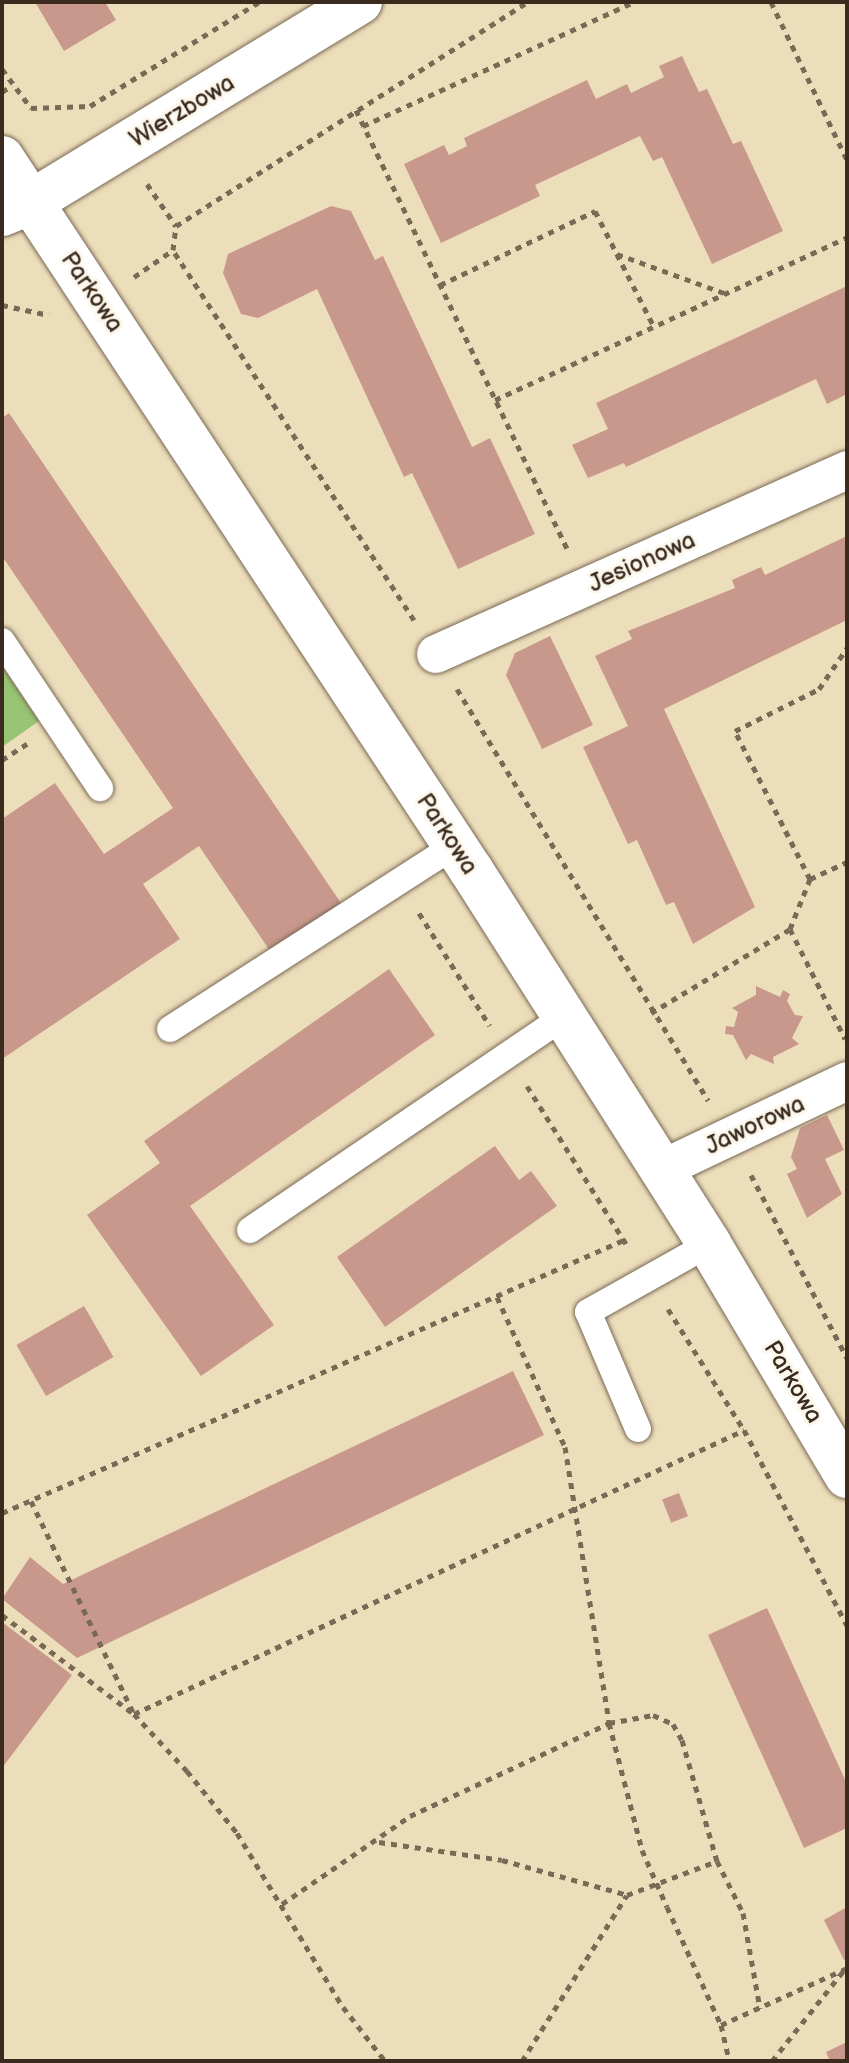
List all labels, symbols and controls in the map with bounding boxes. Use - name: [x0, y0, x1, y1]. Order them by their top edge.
- street label: Wierzbowa: [124, 68, 240, 154]
- street label: Parkowa: [55, 246, 129, 338]
- street label: Jesionowa: [584, 526, 700, 598]
- street label: Parkowa: [410, 788, 484, 880]
- street label: Jaworowa: [701, 1089, 809, 1161]
- street label: Parkowa: [757, 1336, 829, 1428]

